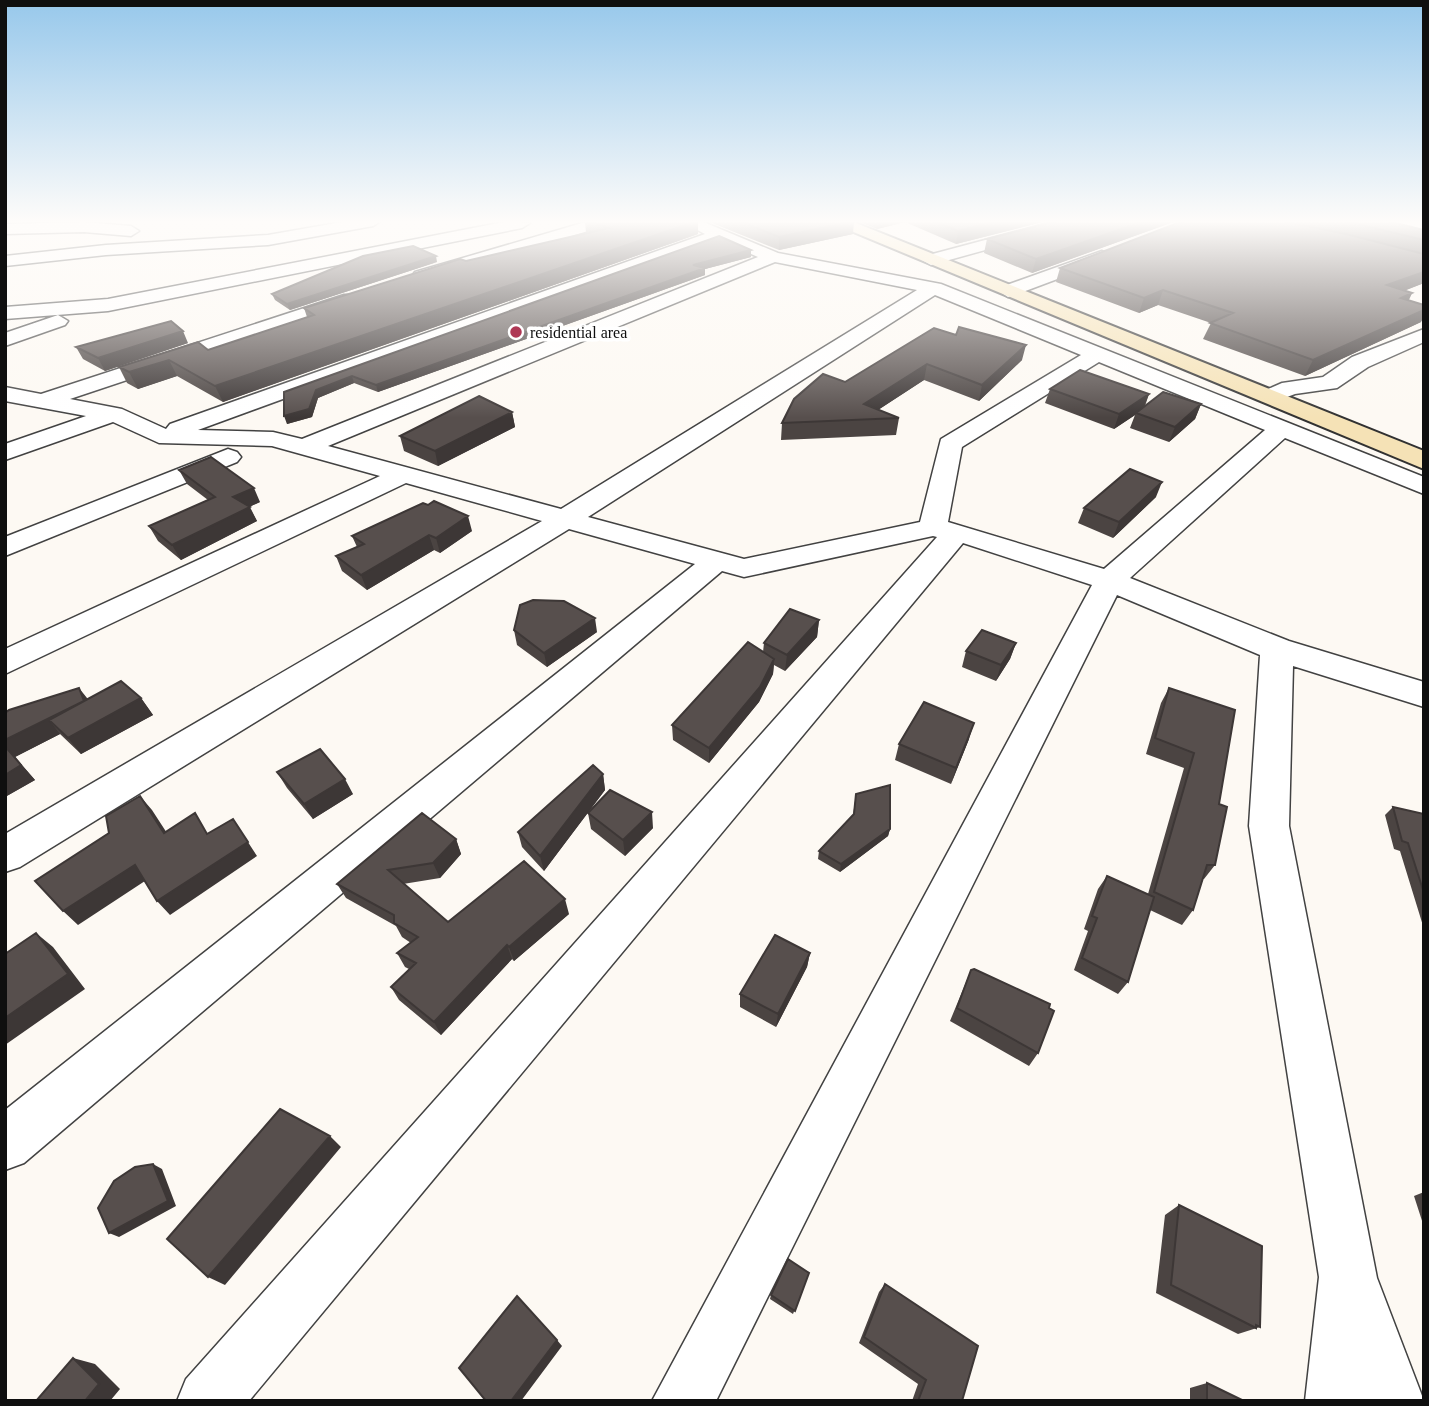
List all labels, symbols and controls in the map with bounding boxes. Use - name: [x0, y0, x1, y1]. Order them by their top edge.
- marker: residential area: [508, 324, 524, 340]
- place label: residential area: [530, 324, 627, 341]

